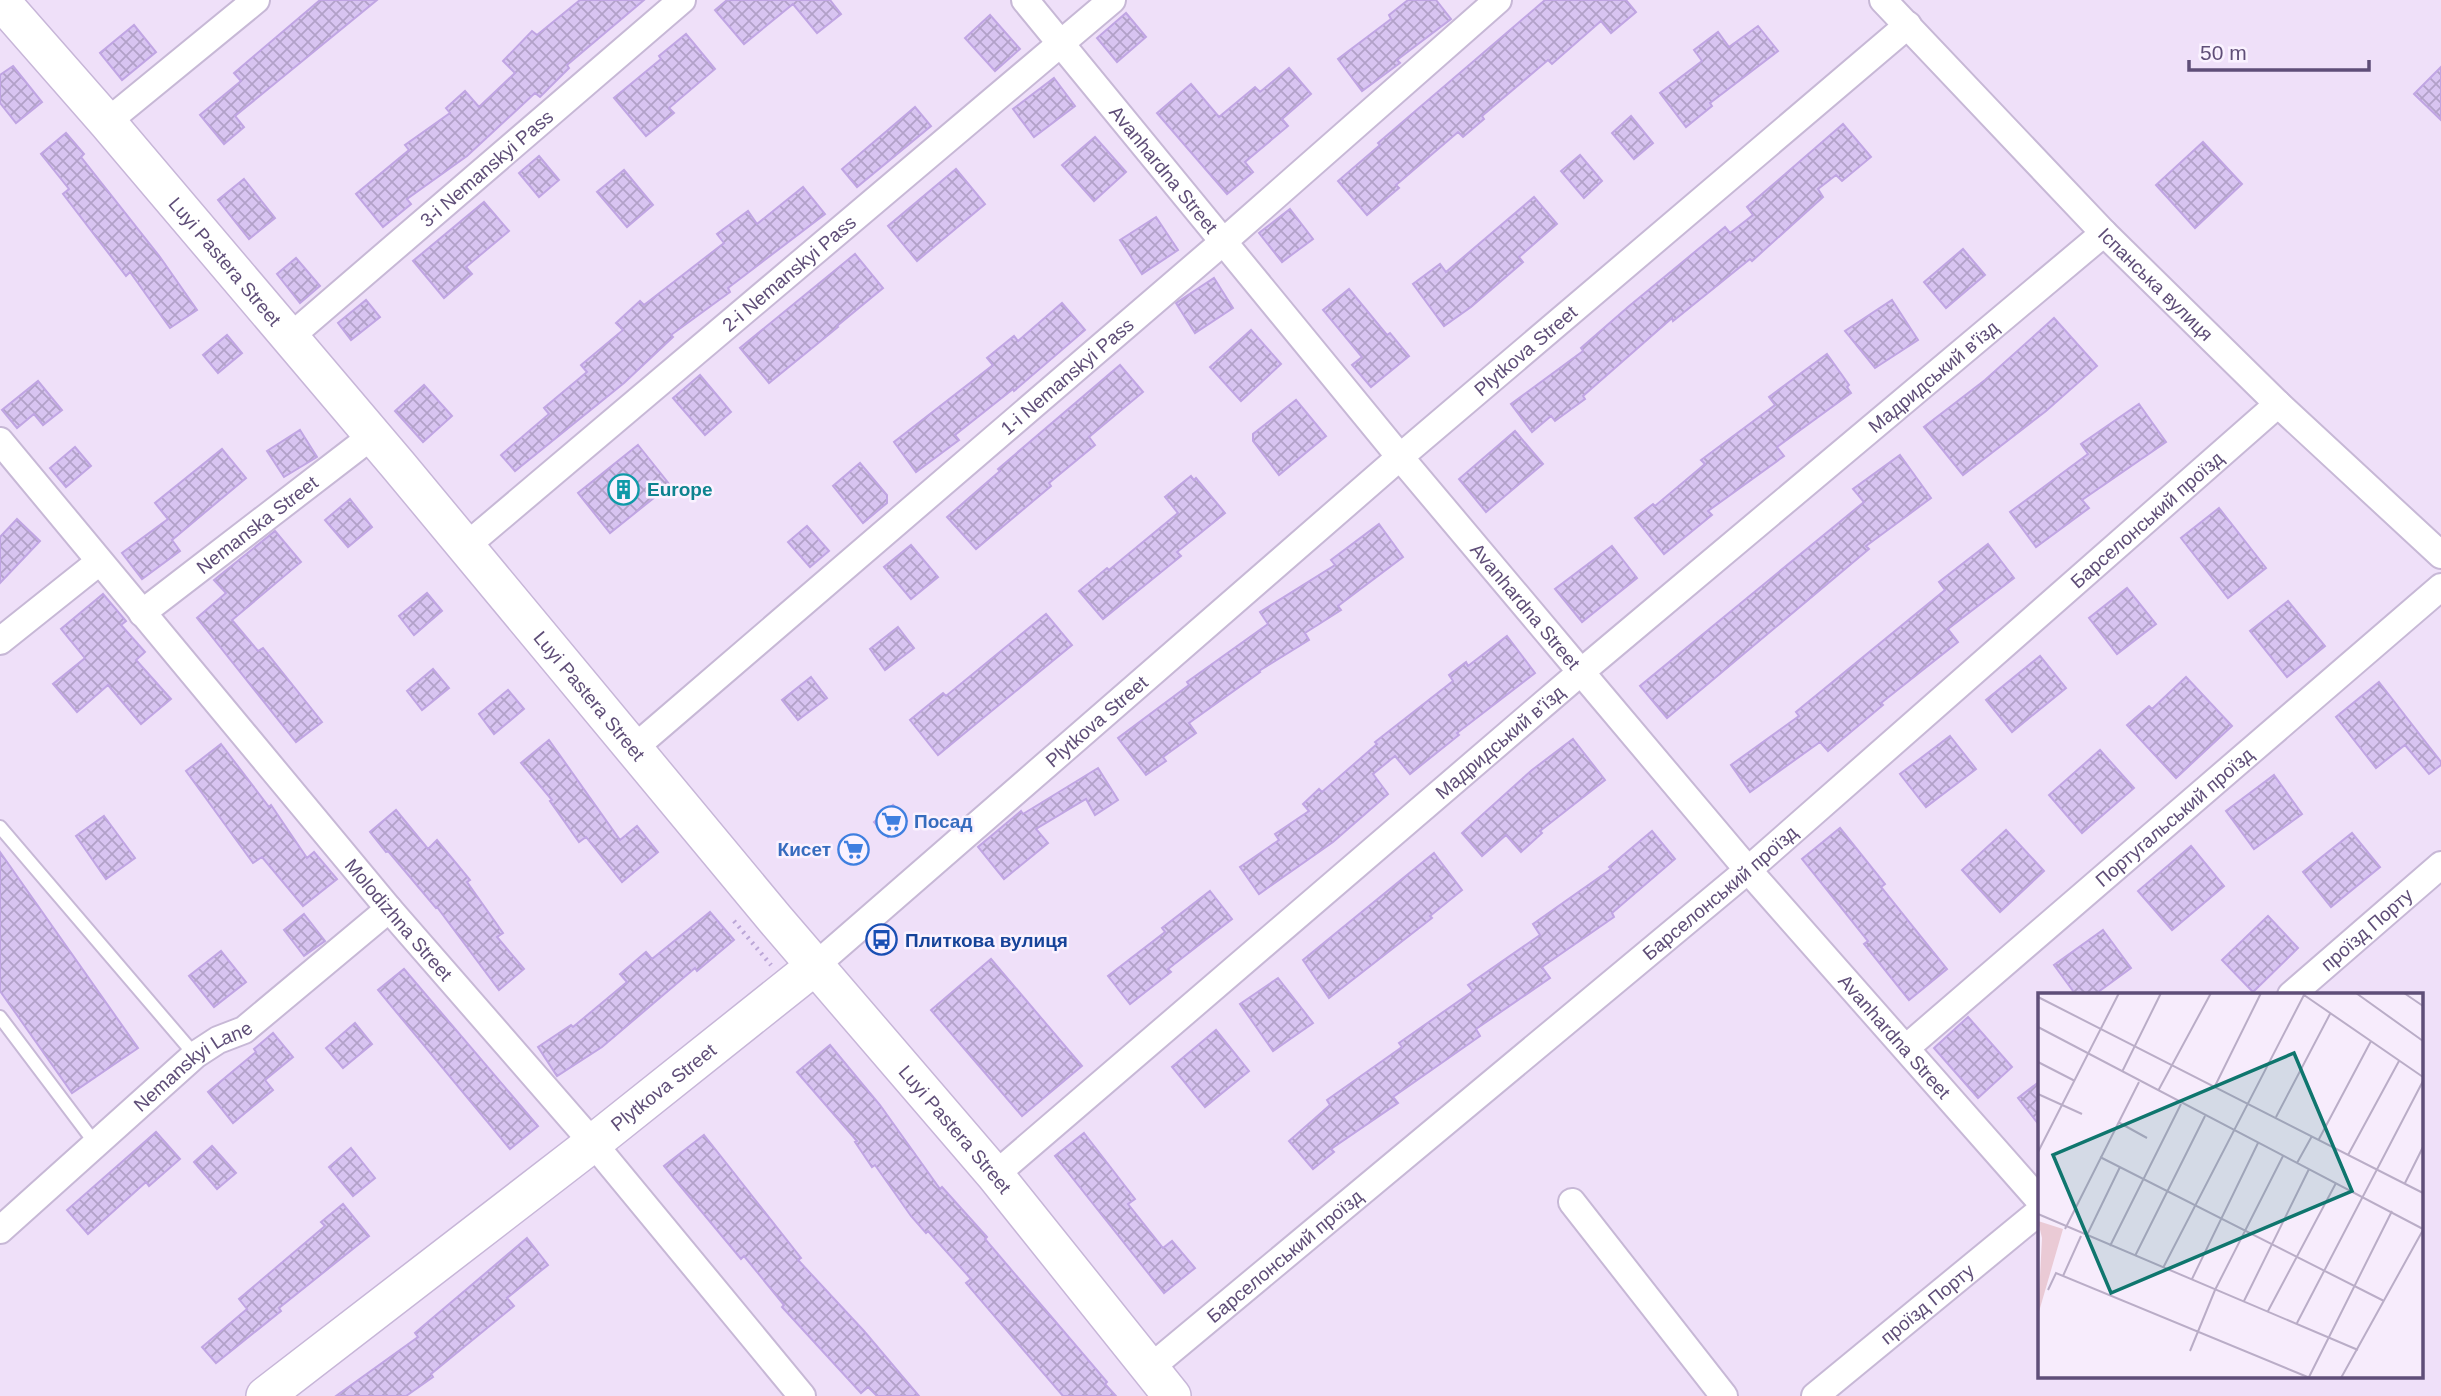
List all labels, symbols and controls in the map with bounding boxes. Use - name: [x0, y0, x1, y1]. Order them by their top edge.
- scale bar: [2189, 28, 2369, 72]
- text: 50 m: [2200, 41, 2247, 64]
- street label: Avanhardna Street: [1105, 102, 1222, 238]
- street label: 3-i Nemanskyi Pass: [416, 106, 557, 231]
- street label: Luyi Pastera Street: [165, 193, 286, 331]
- street label: 2-i Nemanskyi Pass: [718, 211, 860, 336]
- street label: Іспанська вулиця: [2094, 224, 2217, 345]
- street label: Plytkova Street: [1470, 301, 1582, 400]
- street label: 1-i Nemanskyi Pass: [997, 314, 1138, 439]
- street label: Мадридський в'їзд: [1864, 316, 2002, 437]
- street label: Барселонський проїзд: [2066, 447, 2227, 592]
- street label: Nemanska Street: [193, 471, 322, 578]
- building icon: Europe: [607, 472, 641, 506]
- place label: Europe: [647, 479, 712, 500]
- street label: Avanhardna Street: [1466, 539, 1585, 674]
- street label: Luyi Pastera Street: [529, 627, 649, 766]
- street label: Plytkova Street: [1042, 671, 1152, 771]
- street label: Мадридський в'їзд: [1431, 681, 1568, 803]
- street label: Португальський проїзд: [2091, 744, 2258, 891]
- supermarket icon: Посад: [874, 804, 908, 838]
- place label: Посад: [914, 811, 972, 832]
- street label: Барселонський проїзд: [1639, 822, 1802, 964]
- supermarket icon: Кисет: [837, 832, 871, 866]
- place label: Кисет: [778, 839, 831, 860]
- street label: Molodizhna Street: [341, 855, 457, 985]
- street label: проїзд Порту: [2317, 884, 2417, 975]
- bus stop icon: Плиткова вулиця: [865, 923, 899, 957]
- place label: Плиткова вулиця: [905, 930, 1068, 951]
- street label: Avanhardna Street: [1834, 970, 1955, 1103]
- inset map: [2038, 993, 2424, 1378]
- street label: Nemanskyi Lane: [130, 1018, 257, 1116]
- street label: Plytkova Street: [607, 1039, 721, 1136]
- street label: Luyi Pastera Street: [894, 1061, 1016, 1198]
- street label: Барселонський проїзд: [1203, 1186, 1367, 1327]
- street label: проїзд Порту: [1877, 1260, 1978, 1349]

